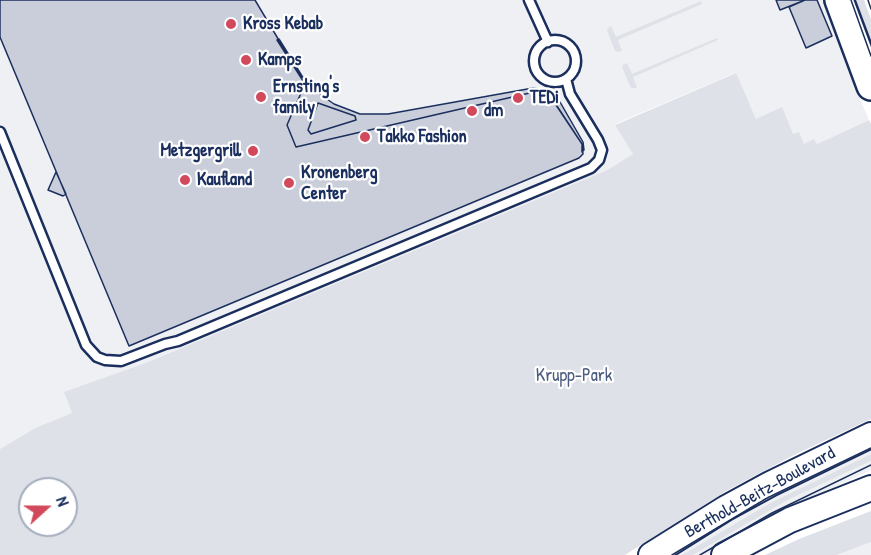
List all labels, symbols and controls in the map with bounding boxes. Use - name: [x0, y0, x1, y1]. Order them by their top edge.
- place label: Kross Kebab: [243, 13, 323, 35]
- marker: Kross Kebab: [224, 17, 238, 31]
- place label: Kamps: [258, 49, 301, 71]
- marker: Kamps: [239, 53, 253, 67]
- place label: Ernsting's family: [273, 76, 339, 118]
- place label: TEDi: [530, 87, 559, 109]
- marker: Ernsting's family: [254, 90, 268, 104]
- marker: TEDi: [511, 91, 525, 105]
- place label: dm: [484, 100, 503, 122]
- marker: dm: [465, 104, 479, 118]
- place label: Takko Fashion: [377, 126, 467, 148]
- marker: Takko Fashion: [358, 130, 372, 144]
- place label: Metzgergrill: [160, 140, 241, 162]
- marker: Metzgergrill: [246, 144, 260, 158]
- place label: Kronenberg Center: [301, 162, 378, 204]
- place label: Kaufland: [197, 169, 252, 191]
- marker: Kaufland: [178, 173, 192, 187]
- marker: Kronenberg Center: [282, 176, 296, 190]
- park label: Krupp-Park: [536, 365, 612, 387]
- street label: Berthold-Beitz-Boulevard: [681, 443, 839, 543]
- north arrow: [18, 477, 78, 537]
- text: N: [51, 493, 75, 509]

